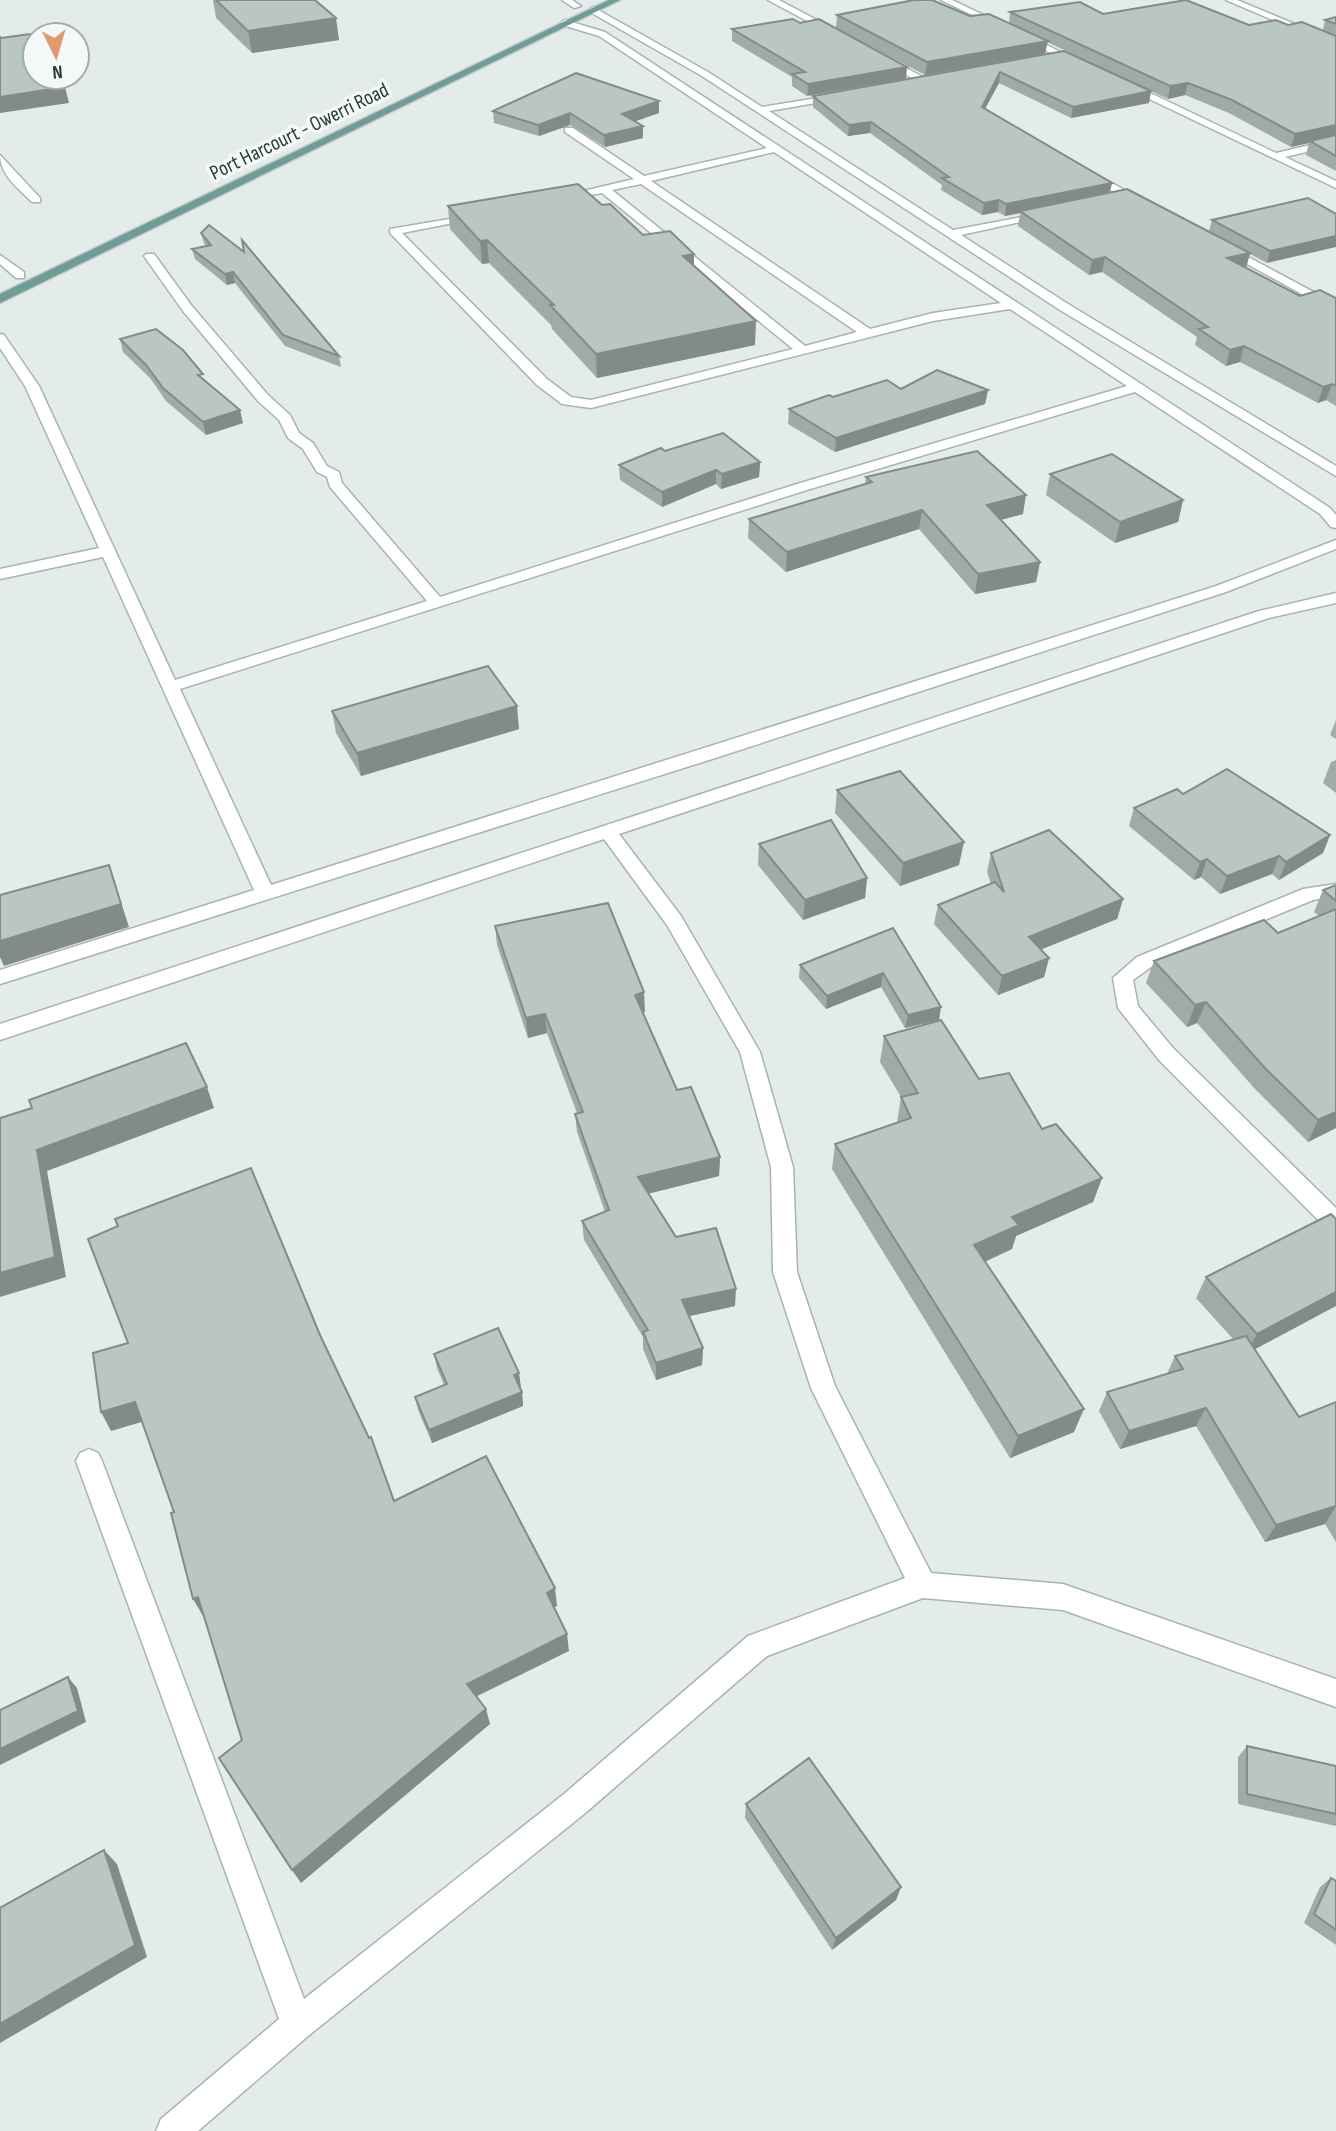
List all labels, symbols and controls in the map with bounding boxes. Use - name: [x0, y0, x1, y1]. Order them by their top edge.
- north arrow: [21, 21, 91, 91]
- text: N: [51, 60, 63, 83]
- street label: Port Harcourt - Owerri Road: [206, 77, 393, 186]

